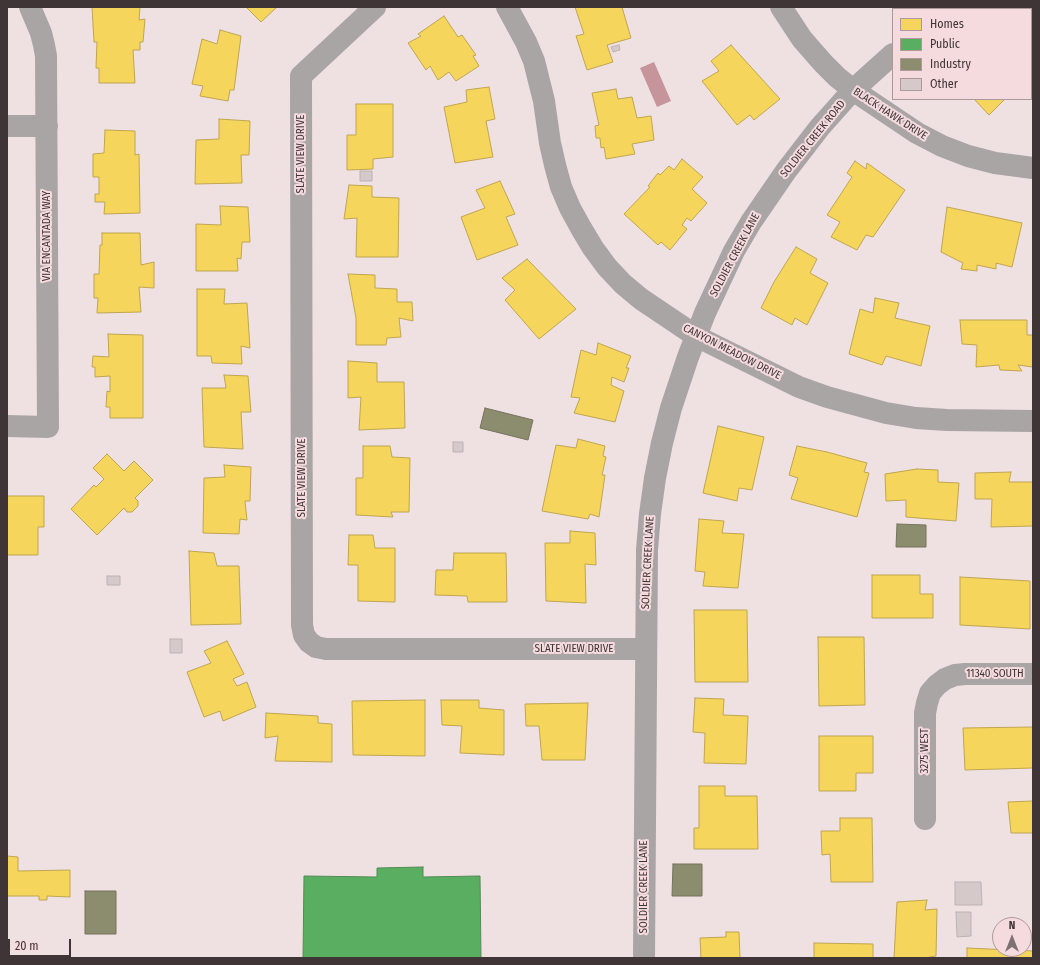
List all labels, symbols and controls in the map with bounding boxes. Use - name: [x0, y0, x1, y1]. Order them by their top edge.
- legend: [892, 8, 1032, 100]
- text: Homes: [930, 17, 964, 31]
- text: Public: [930, 37, 960, 51]
- text: Industry: [930, 57, 971, 71]
- text: Other: [930, 77, 958, 91]
- street label: BLACK HAWK DRIVE: [850, 85, 930, 143]
- street label: SOLDIER CREEK ROAD: [778, 98, 848, 180]
- street label: SLATE VIEW DRIVE: [294, 115, 308, 193]
- street label: VIA ENCANTADA WAY: [40, 191, 54, 281]
- street label: SOLDIER CREEK LANE: [707, 211, 763, 299]
- street label: CANYON MEADOW DRIVE: [681, 322, 783, 382]
- street label: SLATE VIEW DRIVE: [295, 439, 309, 517]
- street label: SOLDIER CREEK LANE: [639, 516, 657, 610]
- street label: SLATE VIEW DRIVE: [535, 642, 613, 656]
- street label: 11340 SOUTH: [966, 667, 1024, 681]
- street label: 3275 WEST: [918, 728, 932, 774]
- street label: SOLDIER CREEK LANE: [637, 840, 651, 934]
- north arrow: [992, 917, 1032, 957]
- text: N: [1009, 919, 1015, 932]
- scale bar: [10, 931, 73, 957]
- text: 20 m: [15, 939, 39, 953]

